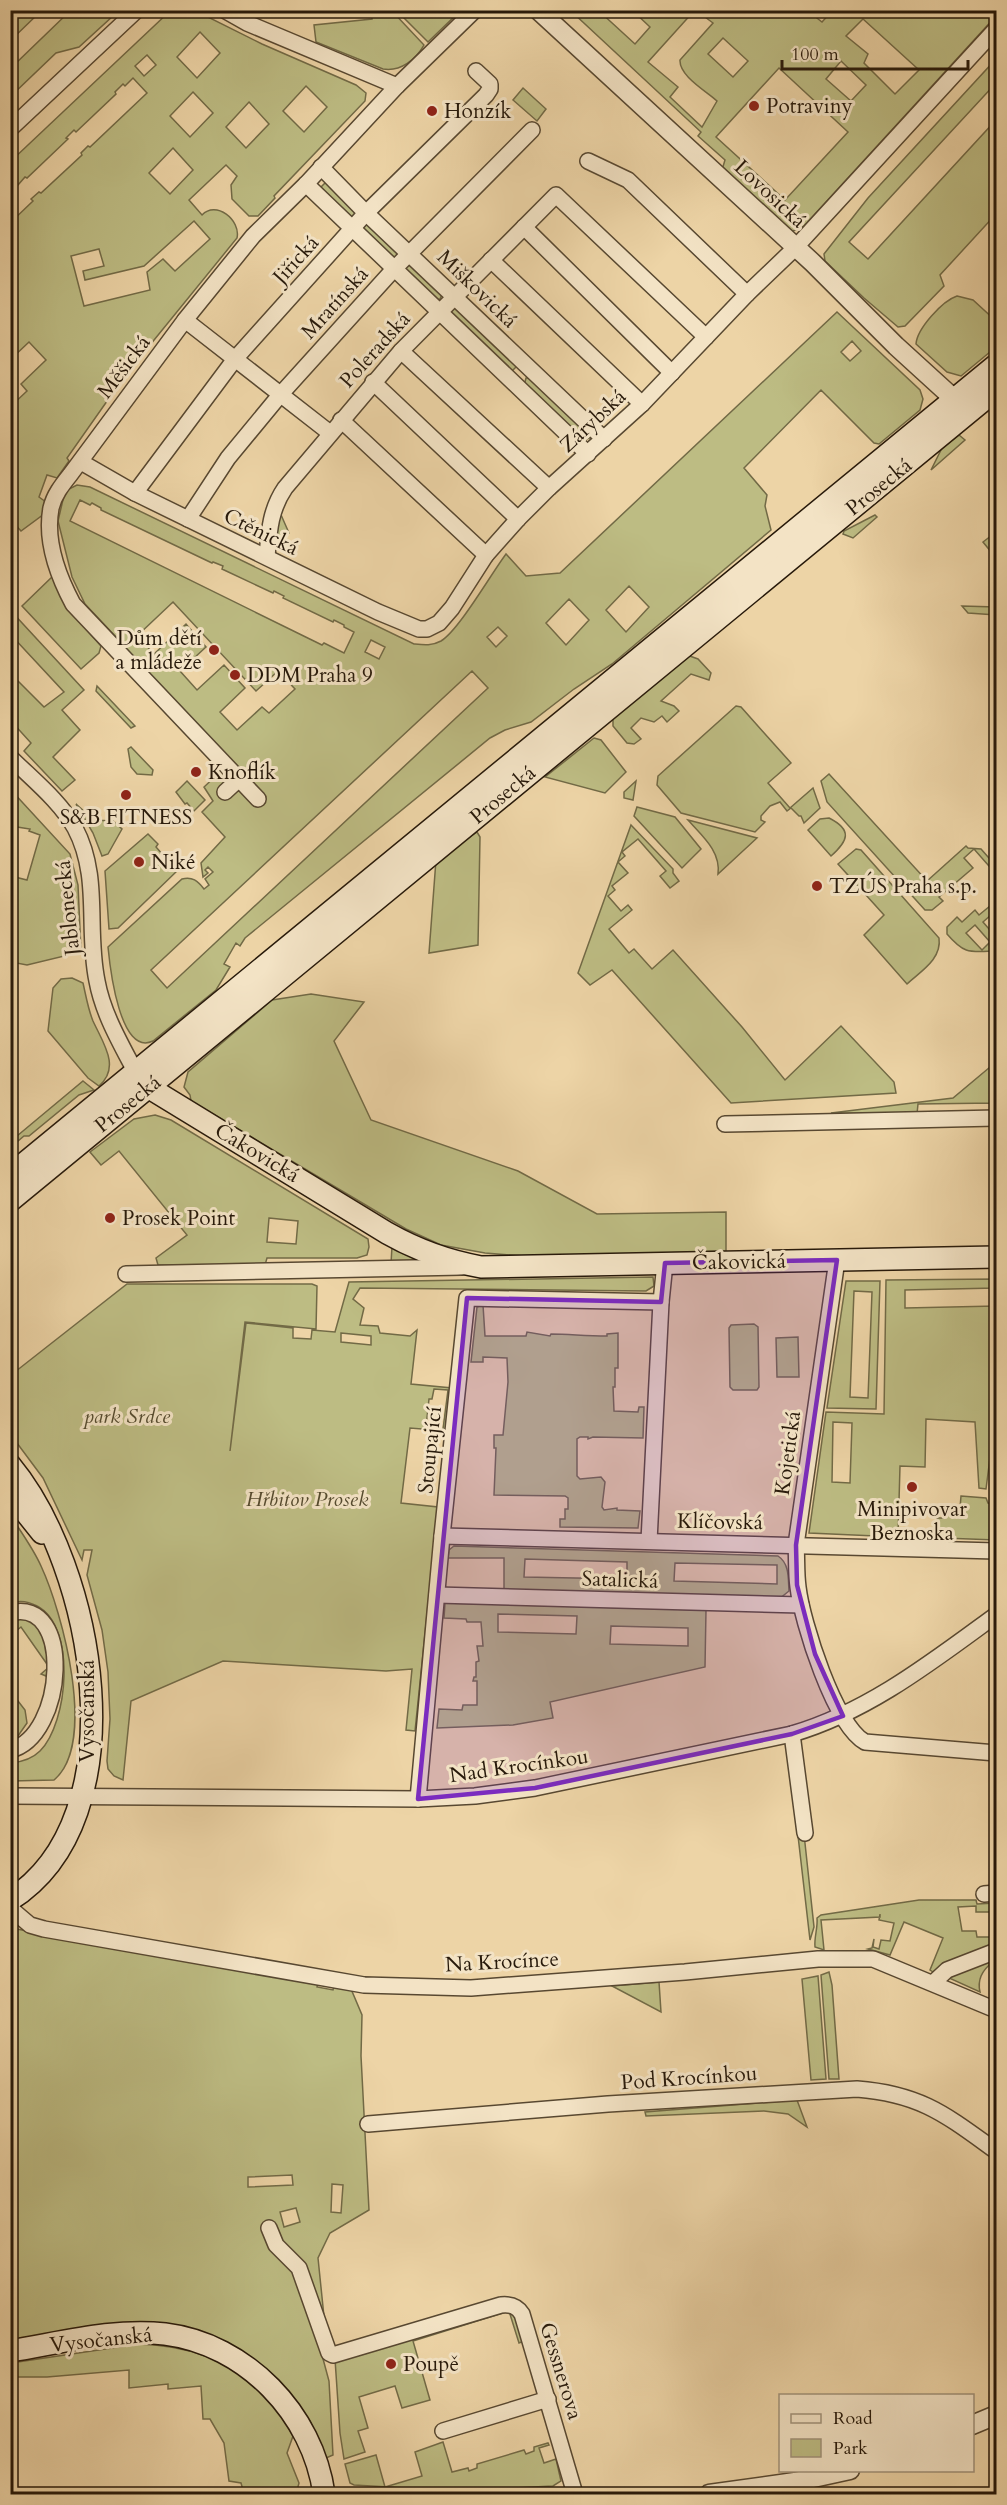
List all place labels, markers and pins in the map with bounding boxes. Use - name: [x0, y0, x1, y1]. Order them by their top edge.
- place label: Potraviny: [766, 92, 853, 121]
- place label: Honzík: [444, 97, 512, 126]
- marker: Potraviny: [747, 99, 761, 113]
- marker: Honzík: [425, 104, 439, 118]
- place label: Dům dětí a mládeže: [115, 624, 202, 677]
- marker: Dům dětí a mládeže: [207, 643, 221, 657]
- place label: DDM Praha 9: [247, 661, 373, 690]
- marker: DDM Praha 9: [228, 668, 242, 682]
- place label: Knoflík: [208, 758, 277, 787]
- marker: Knoflík: [189, 765, 203, 779]
- marker: S&B FITNESS: [119, 788, 133, 802]
- place label: S&B FITNESS: [60, 803, 192, 832]
- place label: Niké: [151, 848, 196, 877]
- marker: Niké: [132, 855, 146, 869]
- place label: TZÚS Praha s.p.: [829, 871, 977, 901]
- marker: TZÚS Praha s.p.: [810, 879, 824, 893]
- place label: Prosek Point: [122, 1204, 235, 1233]
- marker: Prosek Point: [103, 1211, 117, 1225]
- marker: Minipivovar Beznoska: [905, 1480, 919, 1494]
- place label: Minipivovar Beznoska: [857, 1495, 967, 1548]
- place label: Poupě: [403, 2350, 459, 2379]
- marker: Poupě: [384, 2357, 398, 2371]

